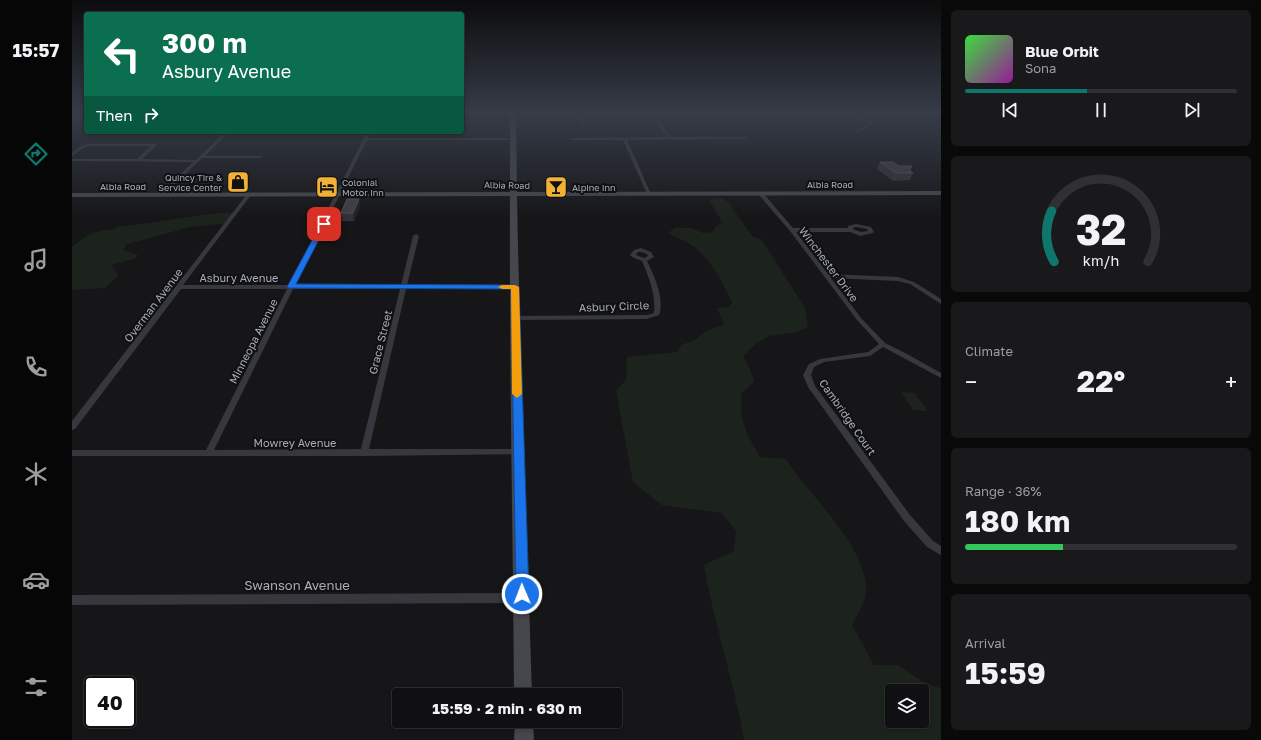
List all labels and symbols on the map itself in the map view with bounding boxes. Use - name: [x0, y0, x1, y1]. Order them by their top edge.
- shop icon: Quincy Tire & Service Center: [225, 169, 251, 195]
- place label: Quincy Tire & Service Center: [158, 172, 222, 193]
- hotel icon: Colonial Motor Inn: [314, 174, 340, 200]
- bar icon: Alpine Inn: [543, 174, 569, 200]
- place label: Colonial Motor Inn: [342, 177, 384, 198]
- street label: Albia Road: [484, 179, 530, 191]
- street label: Albia Road: [807, 179, 853, 190]
- street label: Albia Road: [100, 181, 146, 192]
- place label: Alpine Inn: [572, 182, 616, 193]
- pin: [307, 207, 341, 241]
- street label: Winchester Drive: [797, 224, 861, 304]
- street label: Overman Avenue: [121, 266, 185, 344]
- street label: Asbury Avenue: [200, 271, 278, 284]
- street label: Minneopa Avenue: [226, 296, 280, 386]
- street label: Asbury Circle: [579, 298, 649, 314]
- street label: Grace Street: [366, 308, 394, 376]
- street label: Cambridge Court: [817, 377, 879, 457]
- street label: Mowrey Avenue: [254, 436, 336, 449]
- position arrow: [501, 573, 543, 615]
- street label: Swanson Avenue: [244, 577, 350, 593]
- speed limit sign: 40: [84, 676, 136, 728]

